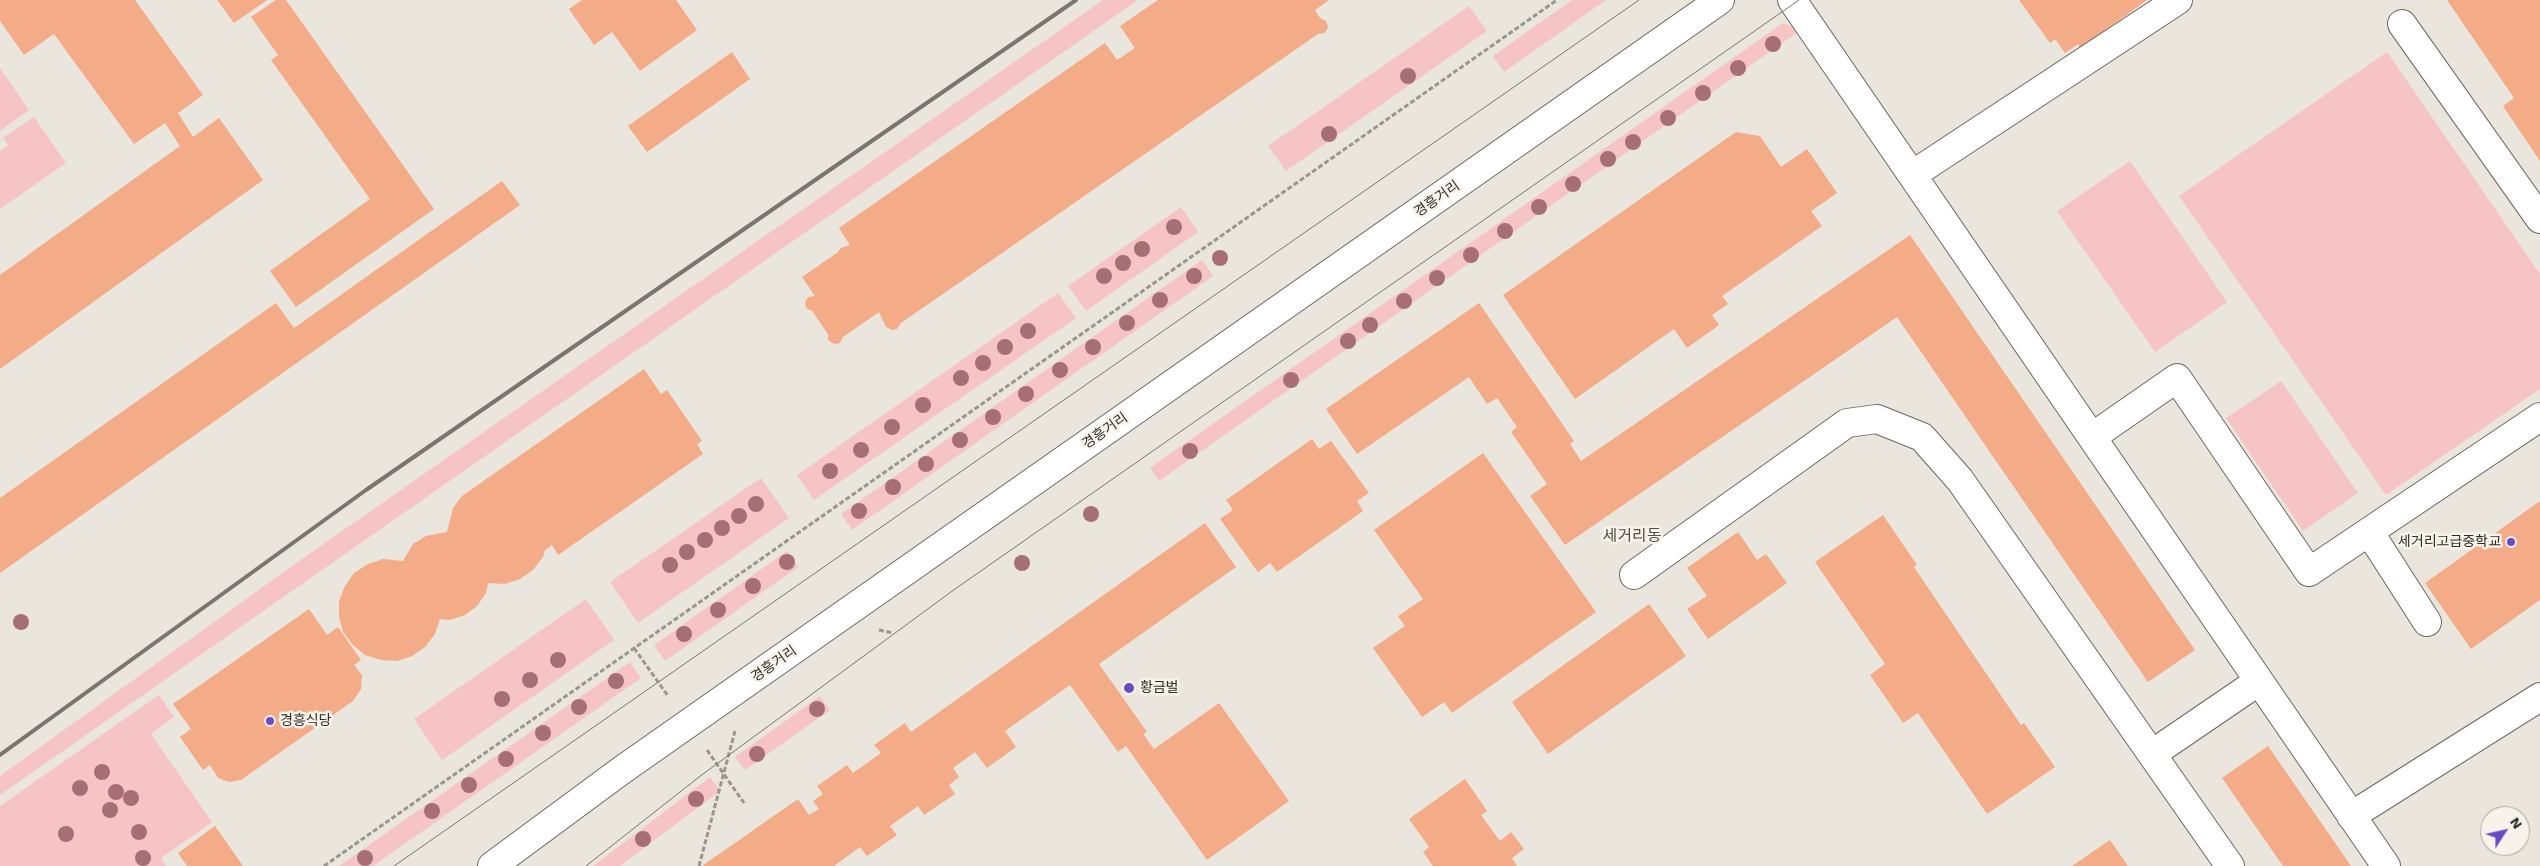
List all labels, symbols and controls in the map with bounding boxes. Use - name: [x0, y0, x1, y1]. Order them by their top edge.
- street label: 경흥거리: [1411, 177, 1463, 221]
- street label: 경흥거리: [1079, 409, 1131, 453]
- district label: 세거리동: [1603, 526, 1661, 546]
- place label: 세거리고급중학교: [2398, 534, 2501, 550]
- marker: 세거리고급중학교: [2505, 536, 2517, 548]
- street label: 경흥거리: [748, 642, 800, 686]
- place label: 황금벌: [1140, 680, 1179, 696]
- marker: 황금벌: [1122, 681, 1136, 695]
- place label: 경흥식당: [280, 713, 332, 729]
- marker: 경흥식당: [264, 715, 276, 727]
- north arrow: [2480, 806, 2530, 856]
- text: N: [2507, 814, 2526, 832]

